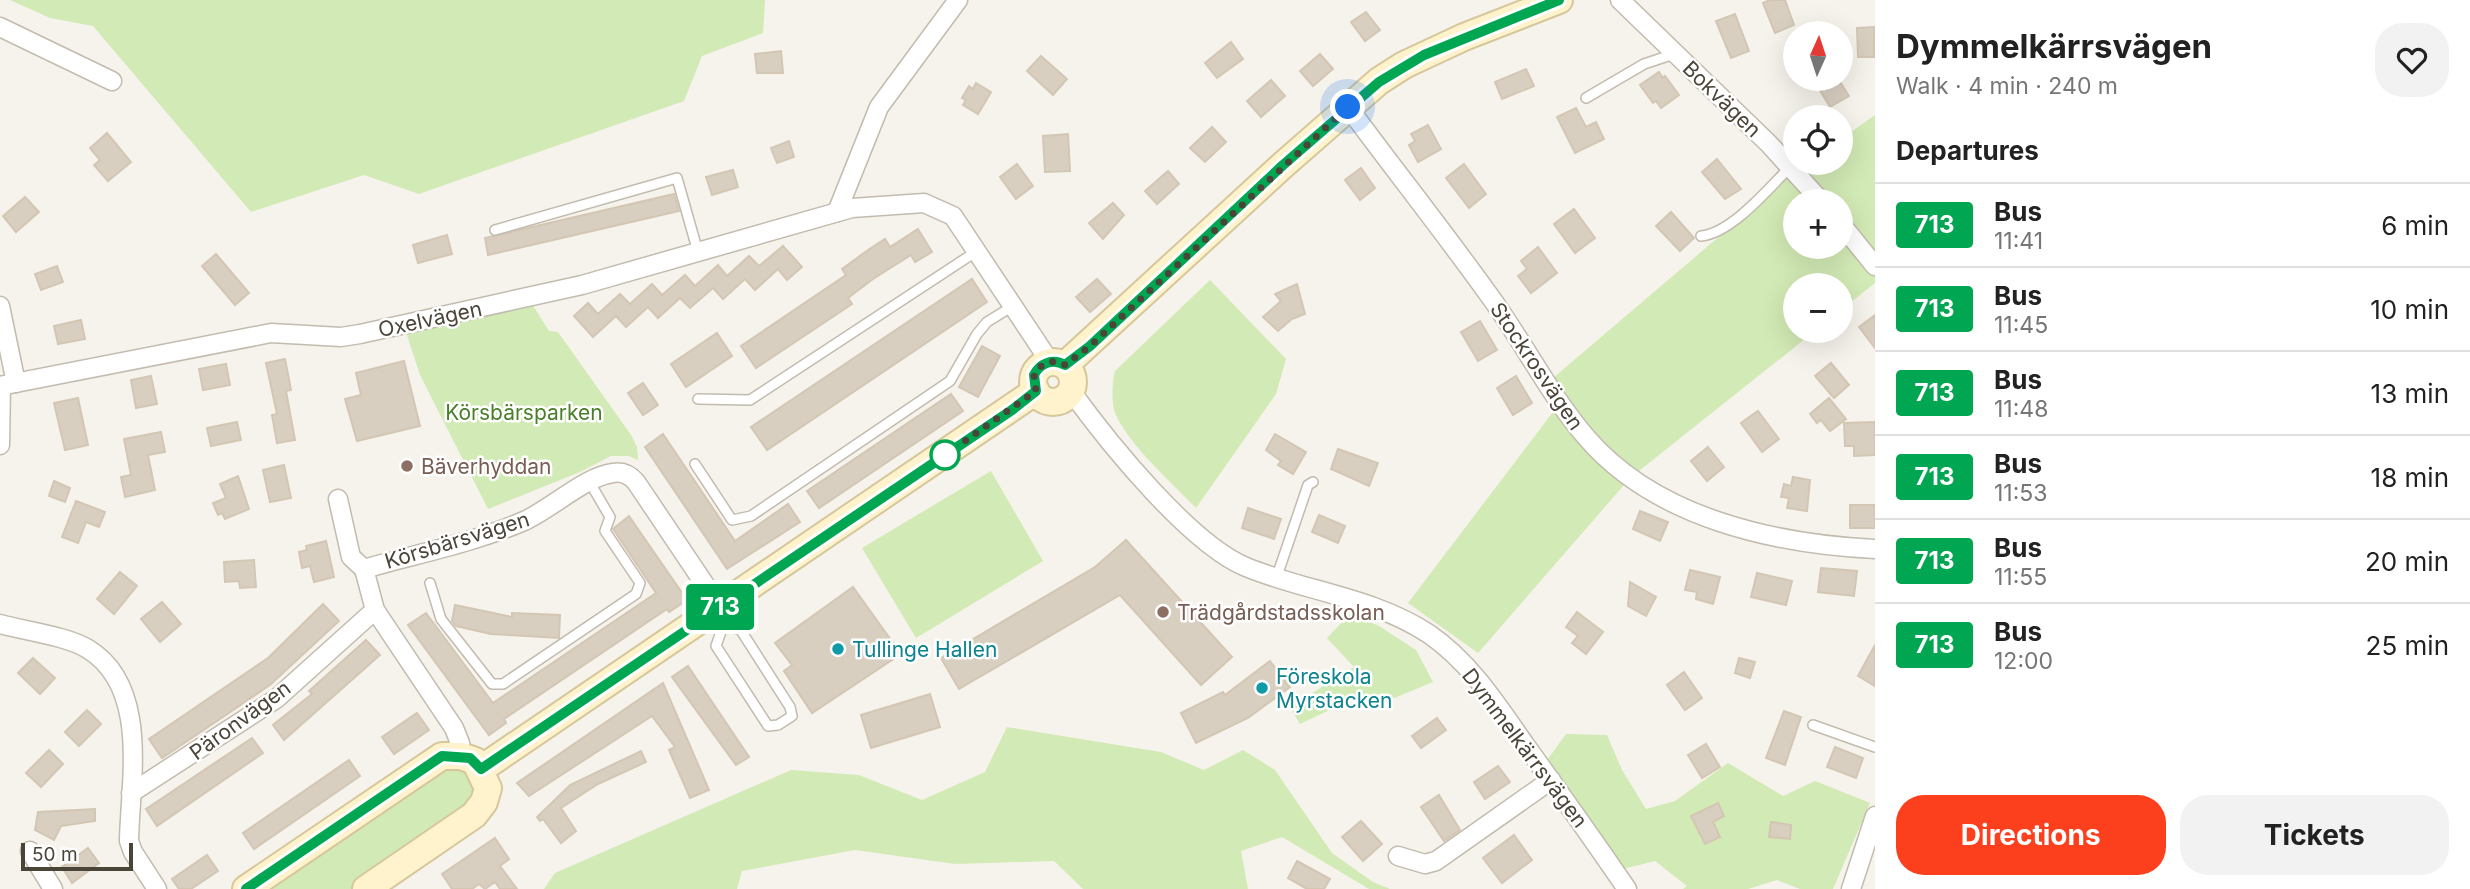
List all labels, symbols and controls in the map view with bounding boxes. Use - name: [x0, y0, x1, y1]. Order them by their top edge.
- north arrow: [1783, 21, 1853, 91]
- map controls: [1783, 21, 1853, 343]
- button: heart: [2375, 23, 2449, 97]
- text: Dymmelkärrsvägen: [1896, 26, 2212, 66]
- street label: Bokvägen: [1678, 56, 1766, 142]
- text: Walk · 4 min · 240 m: [1896, 72, 2118, 100]
- your location: [1330, 89, 1365, 124]
- button: locate: [1783, 105, 1853, 175]
- text: Departures: [1896, 135, 2039, 166]
- button: +: [1783, 189, 1853, 259]
- text: Bus: [1994, 196, 2042, 227]
- text: 713: [1915, 210, 1954, 239]
- text: 6 min: [2381, 210, 2449, 241]
- text: 11:41: [1994, 227, 2043, 255]
- button: −: [1783, 273, 1853, 343]
- text: Bus: [1994, 280, 2042, 311]
- text: 713: [1915, 294, 1954, 323]
- text: 10 min: [2370, 294, 2449, 325]
- street label: Oxelvägen: [376, 296, 484, 342]
- street label: Stockrosvägen: [1485, 297, 1589, 435]
- text: 11:45: [1994, 311, 2048, 339]
- text: Bus: [1994, 364, 2042, 395]
- text: 713: [1915, 378, 1954, 407]
- text: 13 min: [2371, 378, 2449, 409]
- text: 11:48: [1994, 395, 2048, 423]
- park label: Körsbärsparken: [445, 400, 603, 425]
- unlabelled marker: [930, 440, 960, 470]
- text: Bus: [1994, 448, 2042, 479]
- place label: Bäverhyddan: [421, 454, 552, 479]
- marker: Bäverhyddan: [399, 458, 415, 474]
- text: 713: [1915, 462, 1954, 491]
- text: 18 min: [2371, 462, 2449, 493]
- text: 11:53: [1994, 479, 2048, 507]
- street label: Körsbärsvägen: [382, 506, 532, 574]
- text: Bus: [1994, 532, 2042, 563]
- text: 713: [1915, 546, 1954, 575]
- text: 20 min: [2365, 546, 2449, 577]
- text: 11:55: [1994, 563, 2047, 591]
- line badge: 713: [680, 584, 760, 630]
- text: 713: [700, 592, 740, 621]
- place label: Trädgårdstadsskolan: [1177, 600, 1385, 625]
- marker: Trädgårdstadsskolan: [1155, 604, 1171, 620]
- text: Bus: [1994, 616, 2042, 647]
- text: 713: [1915, 630, 1954, 659]
- text: 25 min: [2366, 630, 2449, 661]
- place label: Tullinge Hallen: [852, 637, 997, 662]
- marker: Tullinge Hallen: [830, 641, 846, 657]
- text: 12:00: [1994, 647, 2053, 675]
- place label: Föreskola Myrstacken: [1276, 664, 1392, 713]
- street label: Dymmelkärrsvägen: [1457, 664, 1593, 832]
- street label: Päronvägen: [185, 675, 295, 765]
- marker: Föreskola Myrstacken: [1254, 680, 1270, 696]
- button: Directions: [1896, 795, 2166, 875]
- button: Tickets: [2180, 795, 2449, 875]
- scale bar: [21, 840, 133, 872]
- text: 50 m: [32, 843, 78, 866]

